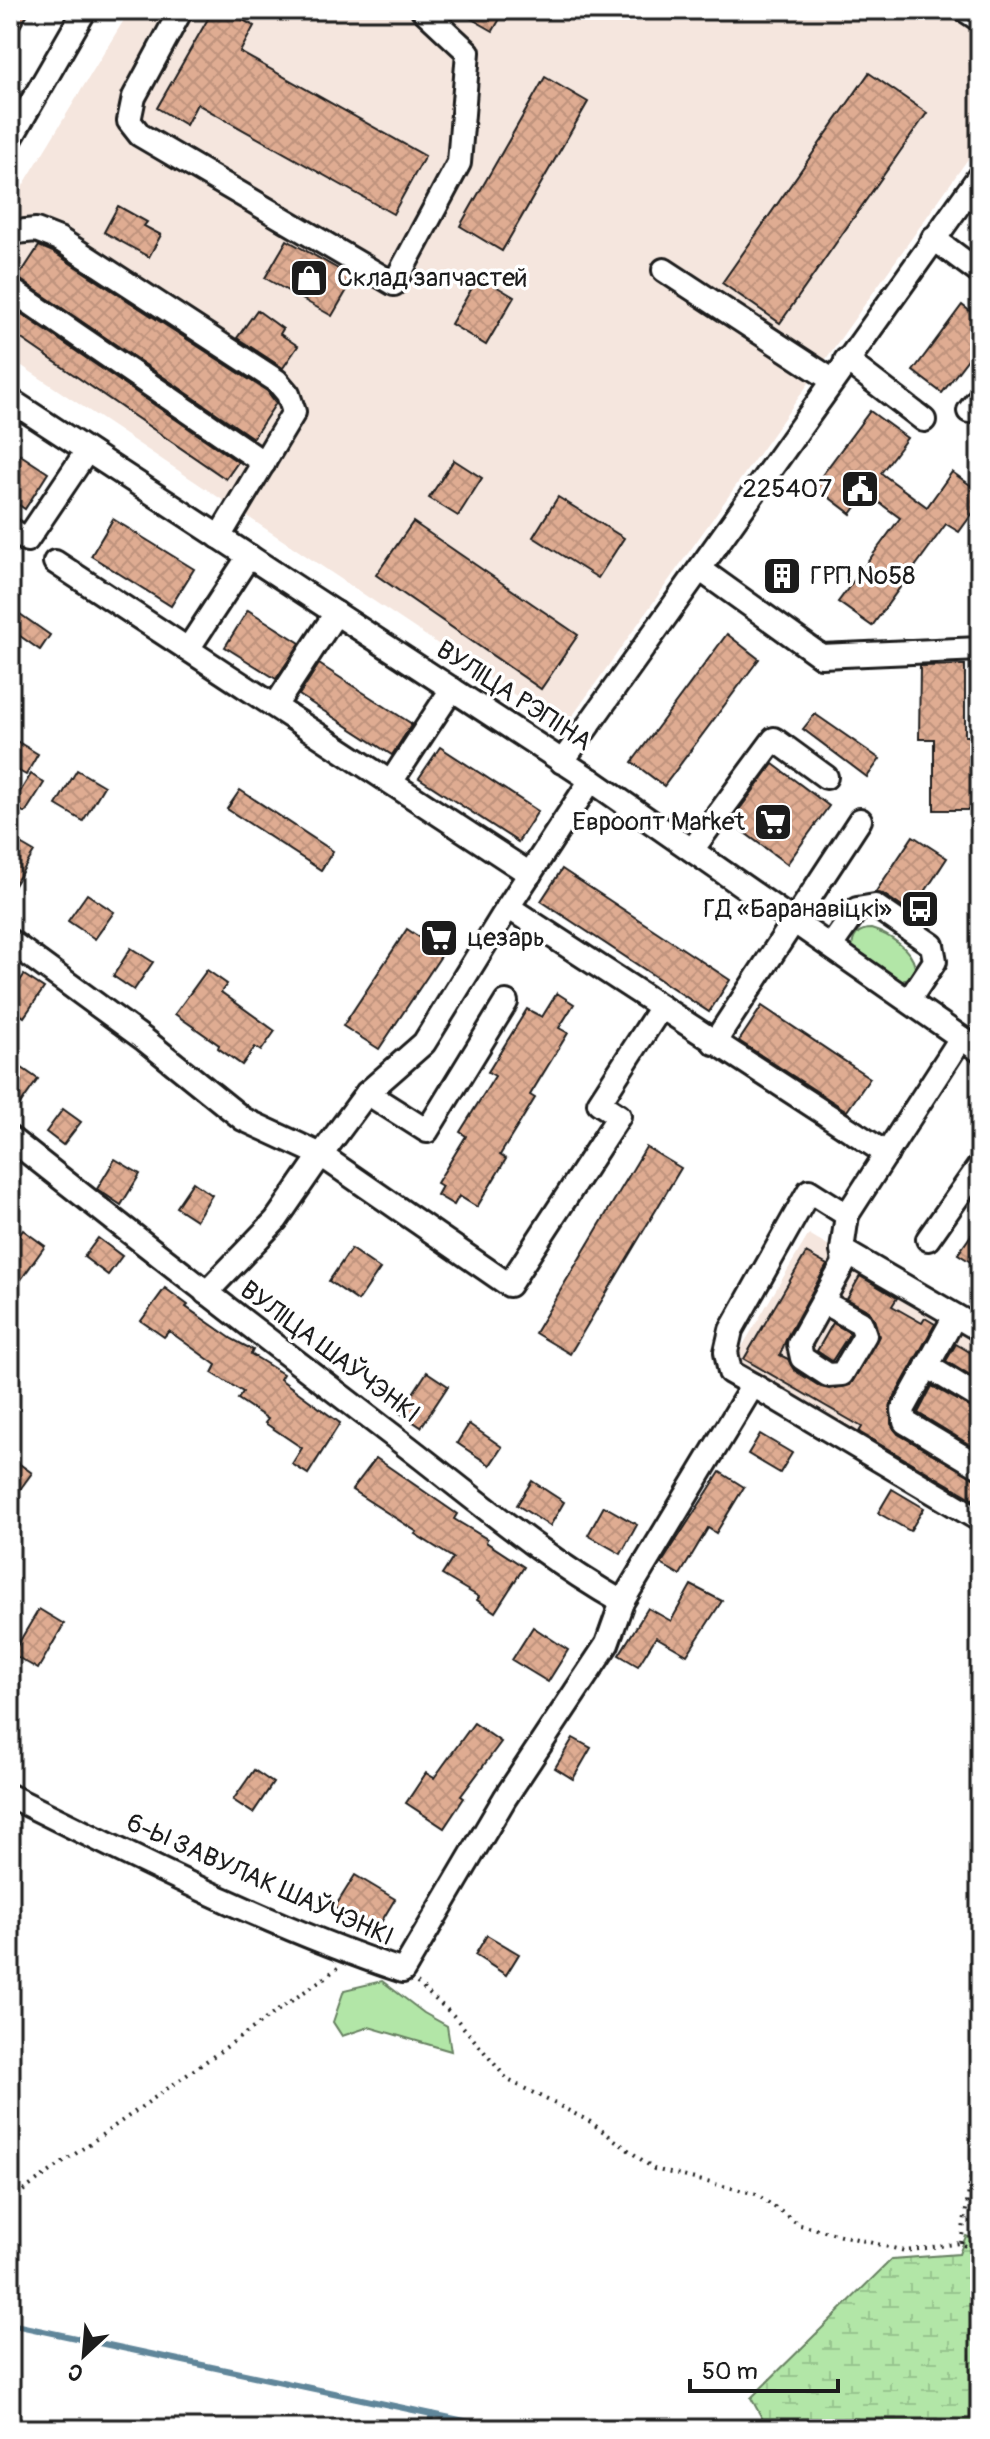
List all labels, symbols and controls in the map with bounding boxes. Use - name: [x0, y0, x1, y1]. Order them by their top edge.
- shop icon: Склад запчастей: [288, 257, 330, 299]
- place label: Склад запчастей: [337, 262, 528, 294]
- public building icon: 225407: [839, 468, 881, 510]
- place label: 225407: [742, 473, 832, 505]
- building icon: ГРП №58: [761, 555, 803, 597]
- place label: ГРП №58: [810, 560, 915, 592]
- street label: ВУЛІЦА РЭПІНА: [430, 634, 598, 758]
- supermarket icon: Евроопт Market: [752, 801, 794, 843]
- place label: Евроопт Market: [572, 806, 746, 838]
- bus stop icon: ГД «Баранавіцкі»: [899, 888, 941, 930]
- place label: ГД «Баранавіцкі»: [703, 893, 892, 925]
- supermarket icon: цезарь: [418, 917, 460, 959]
- place label: цезарь: [467, 922, 545, 954]
- street label: ВУЛІЦА ШАЎЧЭНКІ: [234, 1274, 426, 1430]
- street label: 6-Ы ЗАВУЛАК ШАЎЧЭНКІ: [121, 1807, 399, 1953]
- north arrow: [44, 2315, 124, 2395]
- scale bar: [690, 2343, 838, 2393]
- text: С: [63, 2356, 88, 2388]
- text: 50 m: [702, 2357, 758, 2386]

